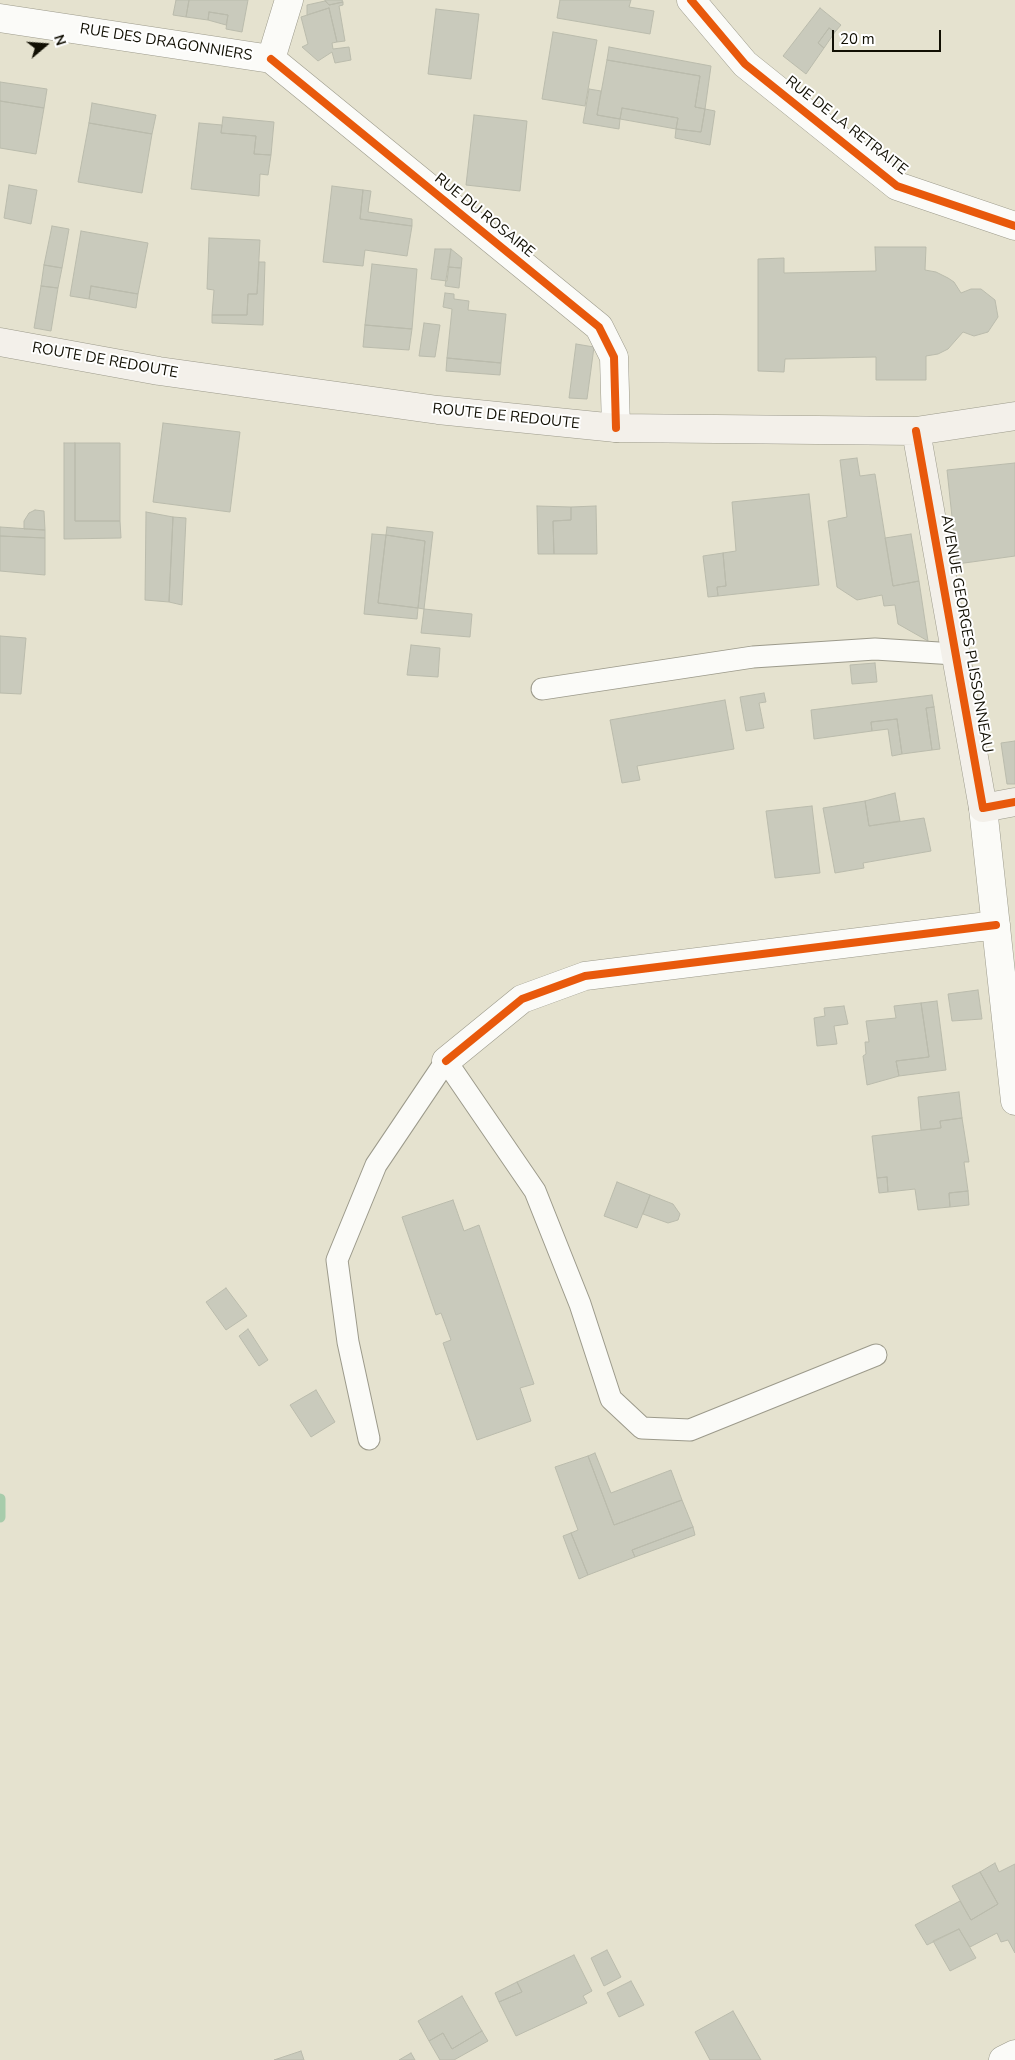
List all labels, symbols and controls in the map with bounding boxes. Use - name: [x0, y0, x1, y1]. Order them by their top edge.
- north arrow: [20, 20, 70, 70]
- street label: RUE DES DRAGONNIERS: [78, 20, 254, 66]
- scale bar: [835, 20, 944, 52]
- text: 20 m: [840, 29, 875, 49]
- text: N: [49, 32, 70, 48]
- street label: RUE DE LA RETRAITE: [781, 73, 911, 179]
- street label: RUE DU ROSAIRE: [430, 170, 538, 262]
- street label: ROUTE DE REDOUTE: [31, 339, 179, 383]
- street label: ROUTE DE REDOUTE: [432, 400, 580, 434]
- street label: AVENUE GEORGES PLISSONNEAU: [936, 514, 996, 754]

